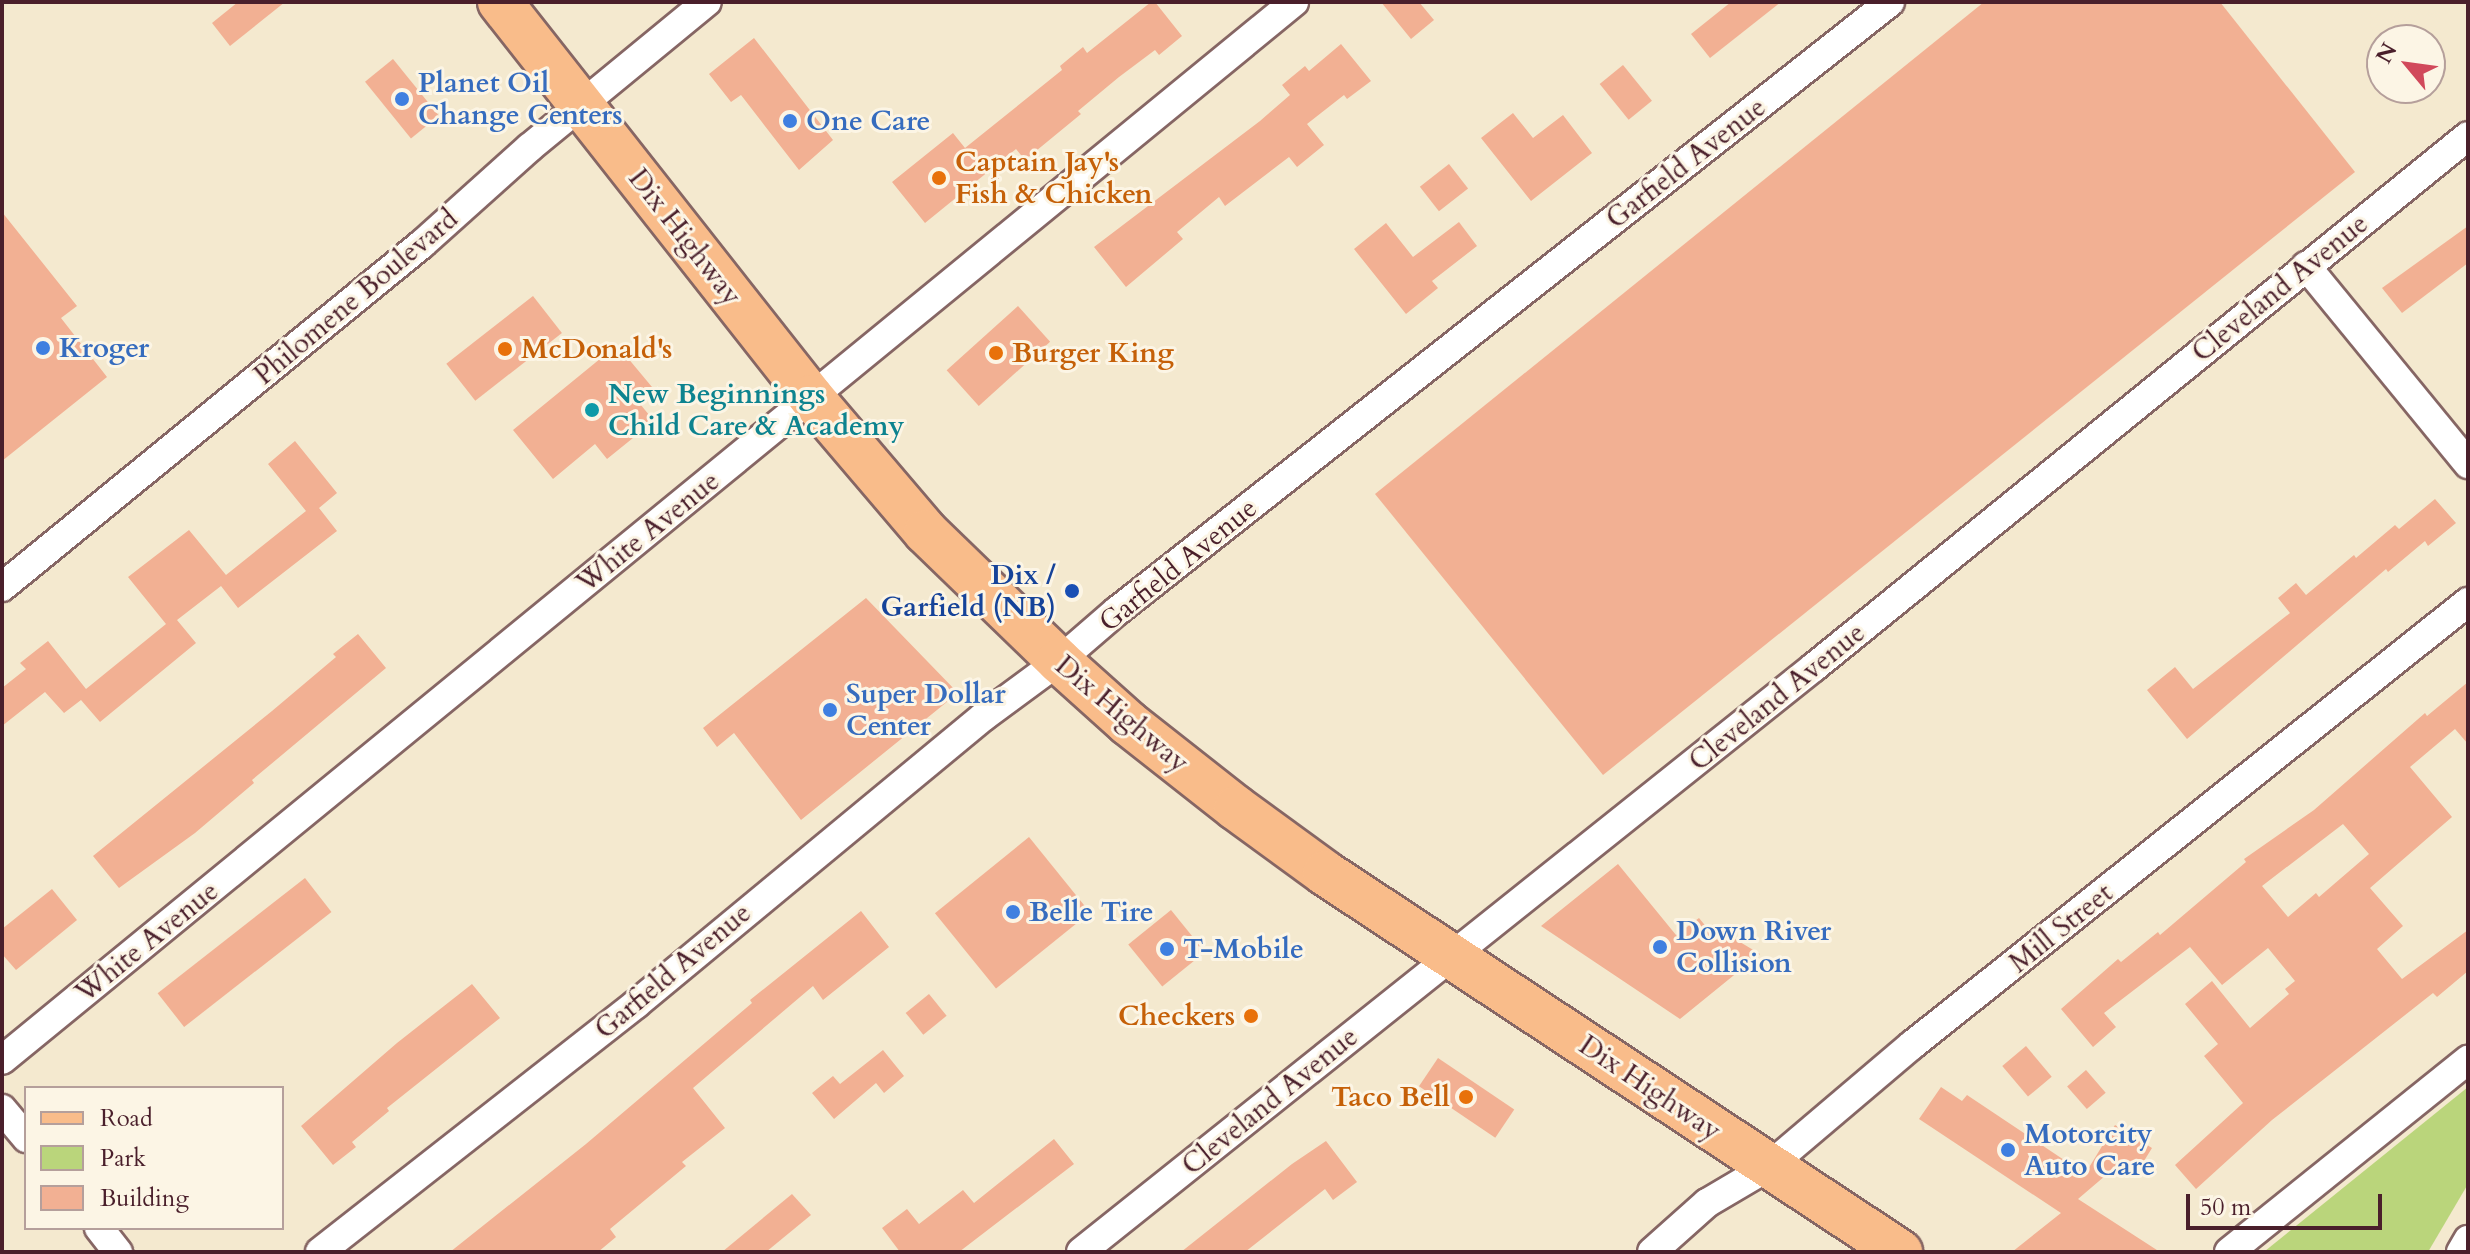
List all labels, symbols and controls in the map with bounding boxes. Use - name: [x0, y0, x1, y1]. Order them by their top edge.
- north arrow: [2366, 24, 2446, 104]
- text: N: [2369, 38, 2405, 69]
- place label: Planet Oil Change Centers: [418, 66, 622, 132]
- marker: Planet Oil Change Centers: [393, 90, 411, 108]
- street label: Garfield Avenue: [1599, 90, 1773, 236]
- place label: One Care: [806, 104, 930, 138]
- marker: One Care: [781, 112, 799, 130]
- place label: Captain Jay's Fish & Chicken: [955, 145, 1153, 211]
- street label: Dix Highway: [621, 162, 749, 312]
- marker: Captain Jay's Fish & Chicken: [930, 169, 948, 187]
- street label: Philomene Boulevard: [247, 202, 465, 392]
- street label: Cleveland Avenue: [2185, 207, 2375, 369]
- place label: Kroger: [59, 331, 149, 365]
- place label: McDonald's: [521, 332, 672, 366]
- place label: Burger King: [1012, 336, 1174, 370]
- marker: Kroger: [34, 339, 52, 357]
- marker: McDonald's: [496, 340, 514, 358]
- marker: Burger King: [987, 344, 1005, 362]
- place label: New Beginnings Child Care & Academy: [608, 377, 905, 443]
- marker: New Beginnings Child Care & Academy: [583, 401, 601, 419]
- street label: White Avenue: [570, 464, 726, 600]
- street label: Garfield Avenue: [1092, 491, 1264, 639]
- place label: Dix / Garfield (NB): [881, 558, 1056, 624]
- marker: Dix / Garfield (NB): [1063, 582, 1081, 600]
- street label: Cleveland Avenue: [1682, 616, 1872, 778]
- street label: Dix Highway: [1048, 649, 1196, 779]
- place label: Super Dollar Center: [846, 677, 1006, 743]
- marker: Super Dollar Center: [821, 701, 839, 719]
- street label: White Avenue: [69, 874, 225, 1010]
- street label: Mill Street: [2002, 876, 2120, 980]
- place label: Belle Tire: [1029, 895, 1154, 929]
- street label: Garfield Avenue: [588, 896, 758, 1046]
- marker: Belle Tire: [1004, 903, 1022, 921]
- place label: Down River Collision: [1676, 914, 1831, 980]
- place label: T-Mobile: [1183, 932, 1304, 966]
- marker: Down River Collision: [1651, 938, 1669, 956]
- marker: T-Mobile: [1158, 940, 1176, 958]
- place label: Checkers: [1118, 999, 1235, 1033]
- marker: Checkers: [1242, 1007, 1260, 1025]
- street label: Cleveland Avenue: [1175, 1020, 1365, 1182]
- street label: Dix Highway: [1573, 1028, 1727, 1148]
- place label: Taco Bell: [1331, 1080, 1450, 1114]
- legend: [24, 1086, 284, 1230]
- marker: Taco Bell: [1457, 1088, 1475, 1106]
- text: Road: [100, 1102, 153, 1135]
- place label: Motorcity Auto Care: [2024, 1117, 2155, 1183]
- marker: Motorcity Auto Care: [1999, 1141, 2017, 1159]
- text: Park: [100, 1142, 146, 1175]
- scale bar: [2190, 1178, 2386, 1228]
- text: Building: [100, 1182, 189, 1215]
- text: 50 m: [2200, 1191, 2251, 1224]

